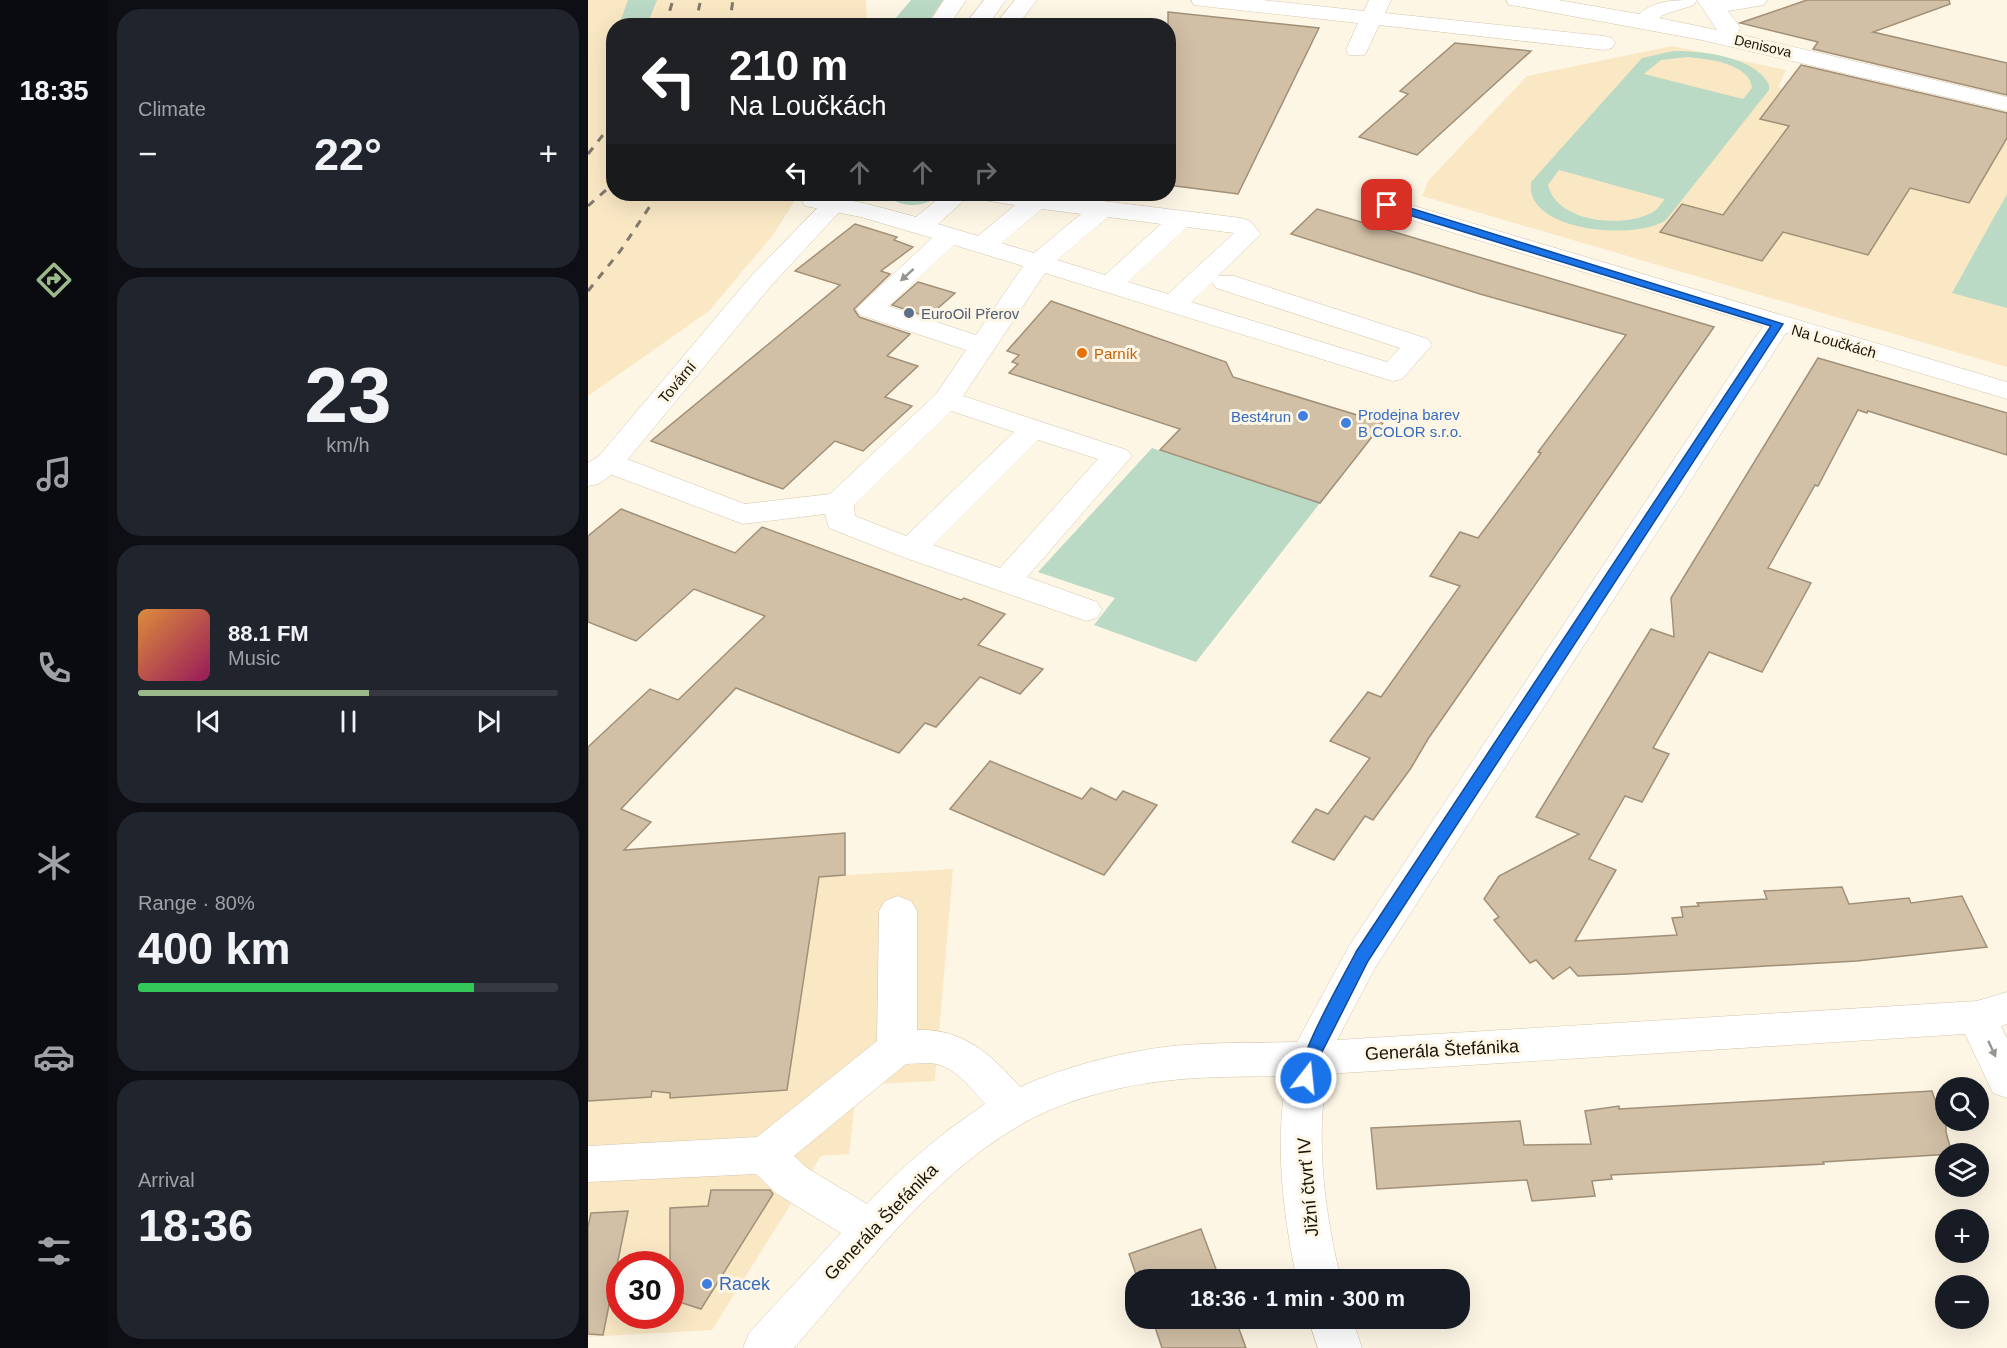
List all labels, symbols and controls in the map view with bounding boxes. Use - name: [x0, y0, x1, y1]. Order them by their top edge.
- street label: Denisova: [1733, 32, 1793, 60]
- icon: left: [630, 42, 708, 120]
- text: 210 m: [729, 42, 848, 89]
- text: 18:35: [19, 76, 89, 106]
- text: Na Loučkách: [729, 91, 887, 121]
- text: Climate: [138, 98, 206, 120]
- text: 22°: [314, 129, 382, 180]
- text: −: [138, 135, 157, 172]
- text: +: [539, 135, 558, 172]
- icon: left: [780, 156, 813, 189]
- icon: ahead: [843, 156, 876, 189]
- icon: ahead: [906, 156, 939, 189]
- icon: right: [969, 156, 1002, 189]
- pin: [1361, 179, 1412, 230]
- icon: arrive: [1370, 188, 1403, 221]
- icon: directions: [33, 259, 75, 301]
- one-way arrow: [900, 267, 914, 281]
- place label: EuroOil Přerov: [921, 305, 1020, 322]
- marker: EuroOil Přerov: [902, 306, 916, 320]
- street label: Na Loučkách: [1790, 321, 1878, 361]
- place label: Parník: [1094, 345, 1138, 362]
- marker: Parník: [1075, 346, 1089, 360]
- text: 23: [305, 351, 391, 439]
- street label: Tovární: [655, 357, 700, 406]
- place label: Prodejna barev B COLOR s.r.o.: [1358, 406, 1462, 440]
- place label: Best4run: [1231, 408, 1291, 425]
- marker: Best4run: [1296, 409, 1310, 423]
- marker: Prodejna barev B COLOR s.r.o.: [1339, 416, 1353, 430]
- text: km/h: [326, 434, 370, 456]
- icon: music: [33, 453, 75, 495]
- text: 88.1 FM: [228, 621, 309, 646]
- icon: phone: [33, 647, 75, 689]
- text: Music: [228, 647, 280, 669]
- icon: previous: [192, 705, 225, 738]
- icon: pause: [332, 705, 365, 738]
- icon: next: [472, 705, 505, 738]
- icon: climate: [33, 842, 75, 884]
- text: Range · 80%: [138, 892, 255, 914]
- text: 400 km: [138, 923, 291, 974]
- street label: Generála Štefánika: [1364, 1035, 1520, 1064]
- icon: car: [33, 1036, 75, 1078]
- one-way arrow: [1987, 1041, 1997, 1059]
- position arrow: [1274, 1046, 1338, 1110]
- map controls: [1935, 1077, 1989, 1329]
- button: search: [1935, 1077, 1989, 1131]
- street label: Jižní čtvrť IV: [1294, 1136, 1322, 1238]
- button: layers: [1935, 1143, 1989, 1197]
- street label: Generála Štefánika: [820, 1158, 942, 1284]
- text: Arrival: [138, 1169, 195, 1191]
- text: 18:36: [138, 1200, 253, 1251]
- button: +: [1935, 1209, 1989, 1263]
- icon: filters: [33, 1230, 75, 1272]
- speed limit sign: 30: [606, 1251, 684, 1329]
- place label: Racek: [719, 1274, 771, 1294]
- button: −: [1935, 1275, 1989, 1329]
- marker: Racek: [700, 1277, 714, 1291]
- text: 18:36 · 1 min · 300 m: [1190, 1286, 1405, 1311]

